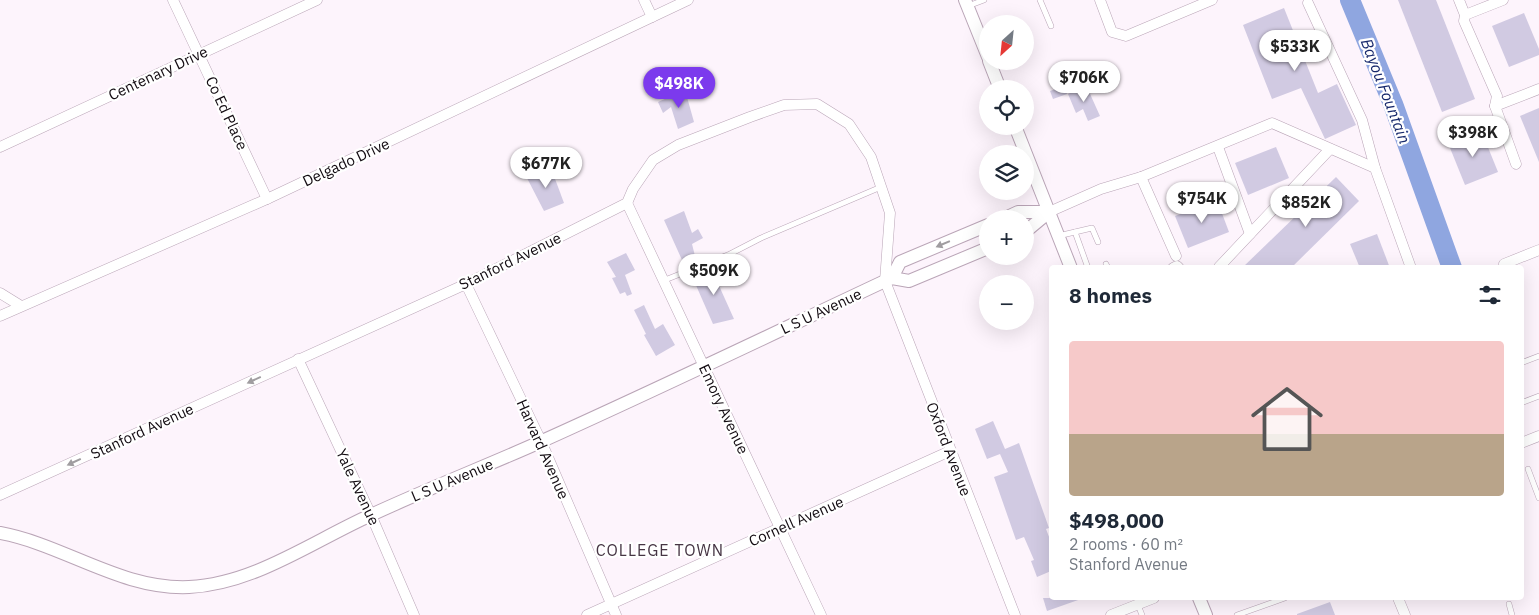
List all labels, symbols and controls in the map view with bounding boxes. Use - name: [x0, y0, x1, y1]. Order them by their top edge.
- north arrow: [979, 15, 1034, 70]
- map controls: [979, 15, 1034, 330]
- pin: $533K: [1260, 30, 1330, 72]
- text: $533K: [1270, 36, 1320, 56]
- water label: Bayou Fountain: [1357, 36, 1415, 146]
- street label: Centenary Drive: [105, 42, 211, 104]
- pin: $706K: [1049, 61, 1119, 103]
- pin: $498K: [644, 66, 714, 109]
- text: $706K: [1059, 67, 1109, 87]
- street label: Co Ed Place: [202, 73, 252, 153]
- text: $498K: [654, 73, 704, 93]
- button: locate: [979, 80, 1034, 135]
- pin: $398K: [1438, 116, 1508, 158]
- text: $398K: [1448, 122, 1498, 142]
- street label: Delgado Drive: [300, 134, 392, 190]
- button: layers: [979, 145, 1034, 200]
- pin: $677K: [511, 146, 581, 189]
- text: $677K: [521, 153, 571, 173]
- pin: $754K: [1167, 182, 1237, 224]
- pin: $852K: [1271, 186, 1341, 228]
- text: $754K: [1177, 188, 1227, 208]
- text: $852K: [1281, 192, 1331, 212]
- button: +: [979, 210, 1034, 265]
- street label: Stanford Avenue: [456, 228, 564, 294]
- one-way arrow: [935, 241, 950, 248]
- pin: $509K: [679, 254, 749, 296]
- text: $509K: [689, 260, 739, 280]
- button: −: [979, 275, 1034, 330]
- text: 8 homes: [1069, 281, 1152, 309]
- icon: filters: [1476, 281, 1504, 309]
- street label: L S U Avenue: [778, 284, 864, 338]
- street label: Emory Avenue: [695, 361, 753, 457]
- icon: home: [1242, 374, 1332, 464]
- one-way arrow: [247, 376, 261, 384]
- street label: Harvard Avenue: [513, 396, 573, 502]
- street label: Stanford Avenue: [87, 399, 197, 463]
- street label: Oxford Avenue: [922, 399, 976, 499]
- street label: Yale Avenue: [332, 446, 384, 528]
- street label: L S U Avenue: [408, 454, 496, 506]
- one-way arrow: [67, 458, 81, 466]
- street label: Cornell Avenue: [746, 492, 846, 550]
- text: $498,000: [1069, 506, 1164, 534]
- text: 2 rooms · 60 m²: [1069, 534, 1183, 554]
- district label: COLLEGE TOWN: [596, 540, 724, 560]
- text: Stanford Avenue: [1069, 554, 1188, 574]

